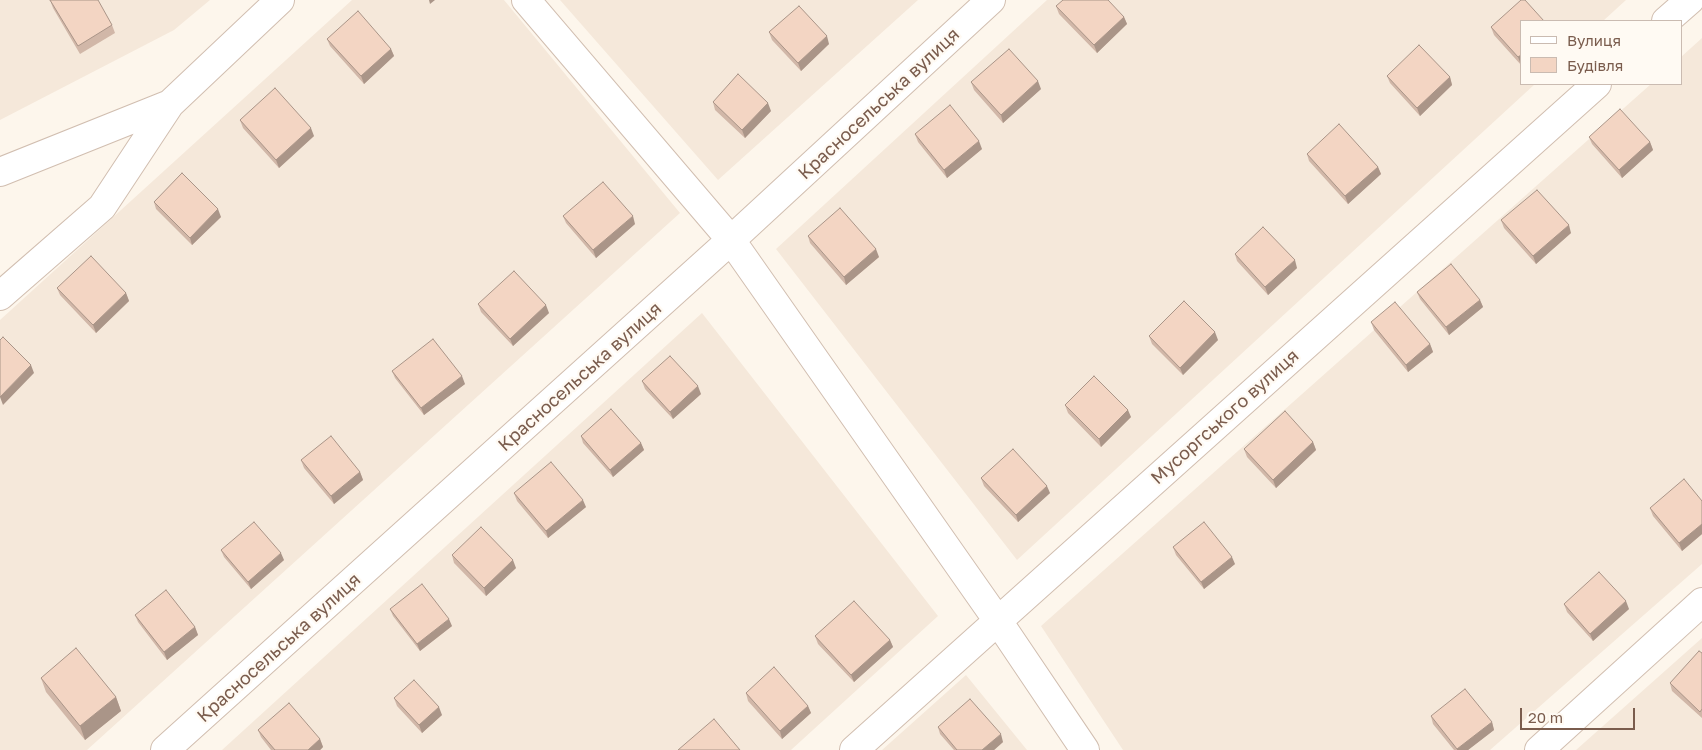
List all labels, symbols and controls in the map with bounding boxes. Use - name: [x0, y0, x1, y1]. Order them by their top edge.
- legend: [1520, 20, 1682, 85]
- street label: Красносельська вулиця: [794, 24, 964, 184]
- text: Вулиця: [1567, 31, 1621, 49]
- text: Будівля: [1567, 56, 1623, 74]
- street label: Красносельська вулиця: [494, 298, 666, 456]
- street label: Мусоргського вулиця: [1147, 345, 1303, 489]
- street label: Красносельська вулиця: [193, 569, 365, 727]
- scale bar: [1522, 698, 1637, 730]
- text: 20 m: [1528, 708, 1563, 726]

